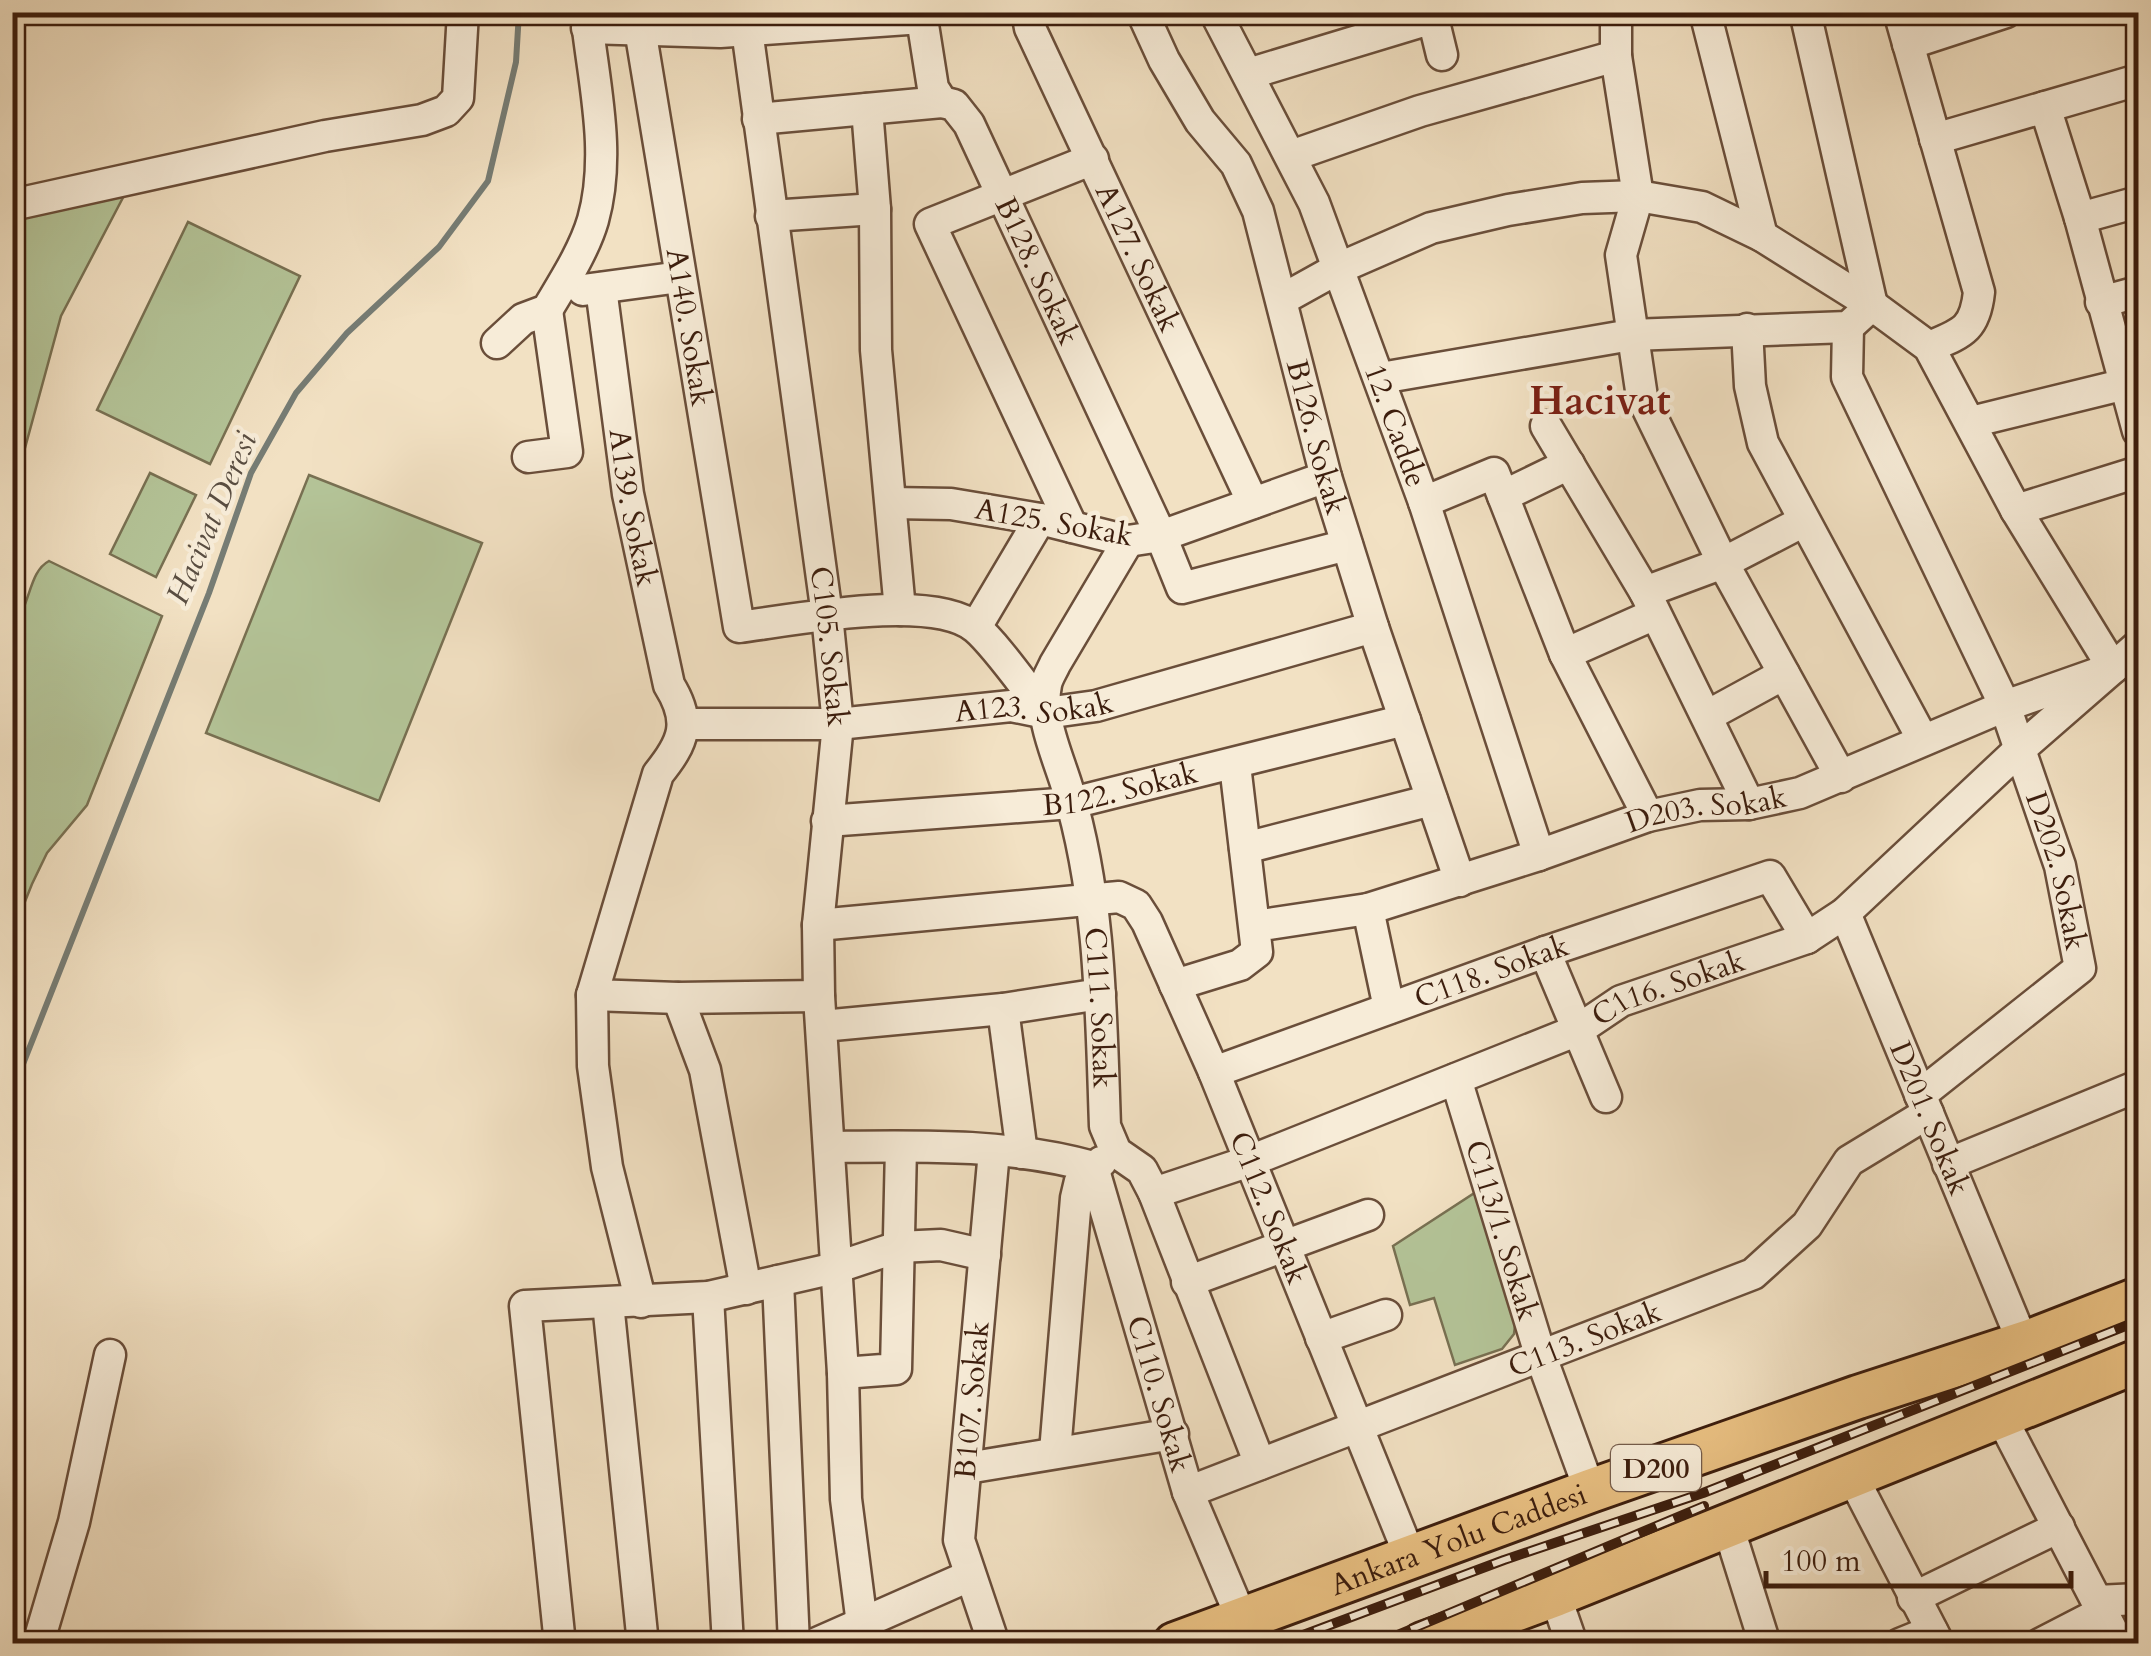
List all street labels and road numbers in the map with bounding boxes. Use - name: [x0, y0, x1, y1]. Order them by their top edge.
- street label: A127. Sokak: [1085, 177, 1190, 339]
- street label: B128. Sokak: [985, 190, 1089, 351]
- street label: A140. Sokak: [656, 245, 722, 409]
- street label: B126. Sokak: [1276, 355, 1356, 520]
- street label: 12. Cadde: [1354, 358, 1437, 493]
- street label: A139. Sokak: [599, 426, 667, 590]
- street label: A125. Sokak: [972, 488, 1136, 557]
- street label: C105. Sokak: [800, 564, 858, 729]
- street label: A123. Sokak: [953, 682, 1118, 735]
- street label: B122. Sokak: [1041, 752, 1202, 826]
- street label: D203. Sokak: [1620, 776, 1790, 843]
- street label: D202. Sokak: [2015, 786, 2096, 954]
- street label: C111. Sokak: [1074, 925, 1124, 1089]
- street label: C118. Sokak: [1409, 926, 1574, 1019]
- street label: C116. Sokak: [1583, 941, 1750, 1036]
- street label: D201. Sokak: [1879, 1035, 1979, 1201]
- street label: C112. Sokak: [1219, 1126, 1318, 1290]
- street label: C113/1. Sokak: [1455, 1135, 1548, 1325]
- street label: C113. Sokak: [1502, 1291, 1667, 1388]
- street label: C110. Sokak: [1117, 1311, 1201, 1477]
- street label: B107. Sokak: [945, 1320, 1000, 1481]
- road number: D200: [1611, 1445, 1701, 1491]
- street label: Ankara Yolu Caddesi: [1325, 1474, 1592, 1606]

